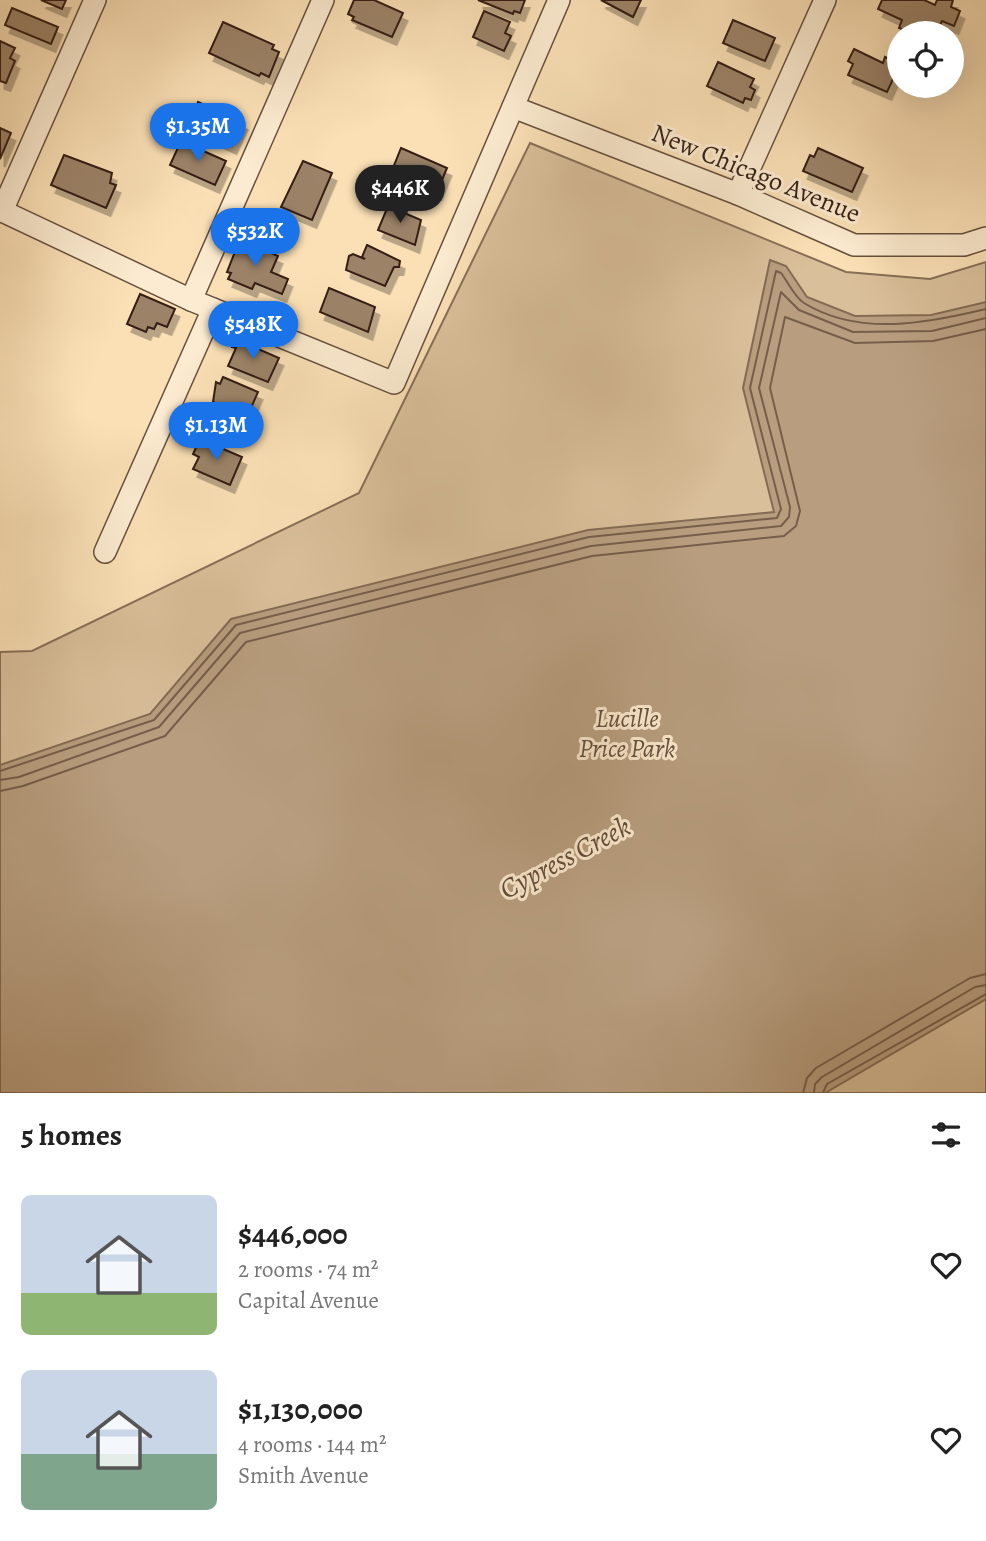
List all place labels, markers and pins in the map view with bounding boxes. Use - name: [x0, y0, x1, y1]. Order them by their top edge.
- pin: $1.35M: [141, 104, 255, 163]
- pin: $446K: [351, 166, 449, 225]
- pin: $532K: [206, 208, 304, 268]
- pin: $548K: [204, 302, 302, 361]
- pin: $1.13M: [159, 402, 273, 462]

